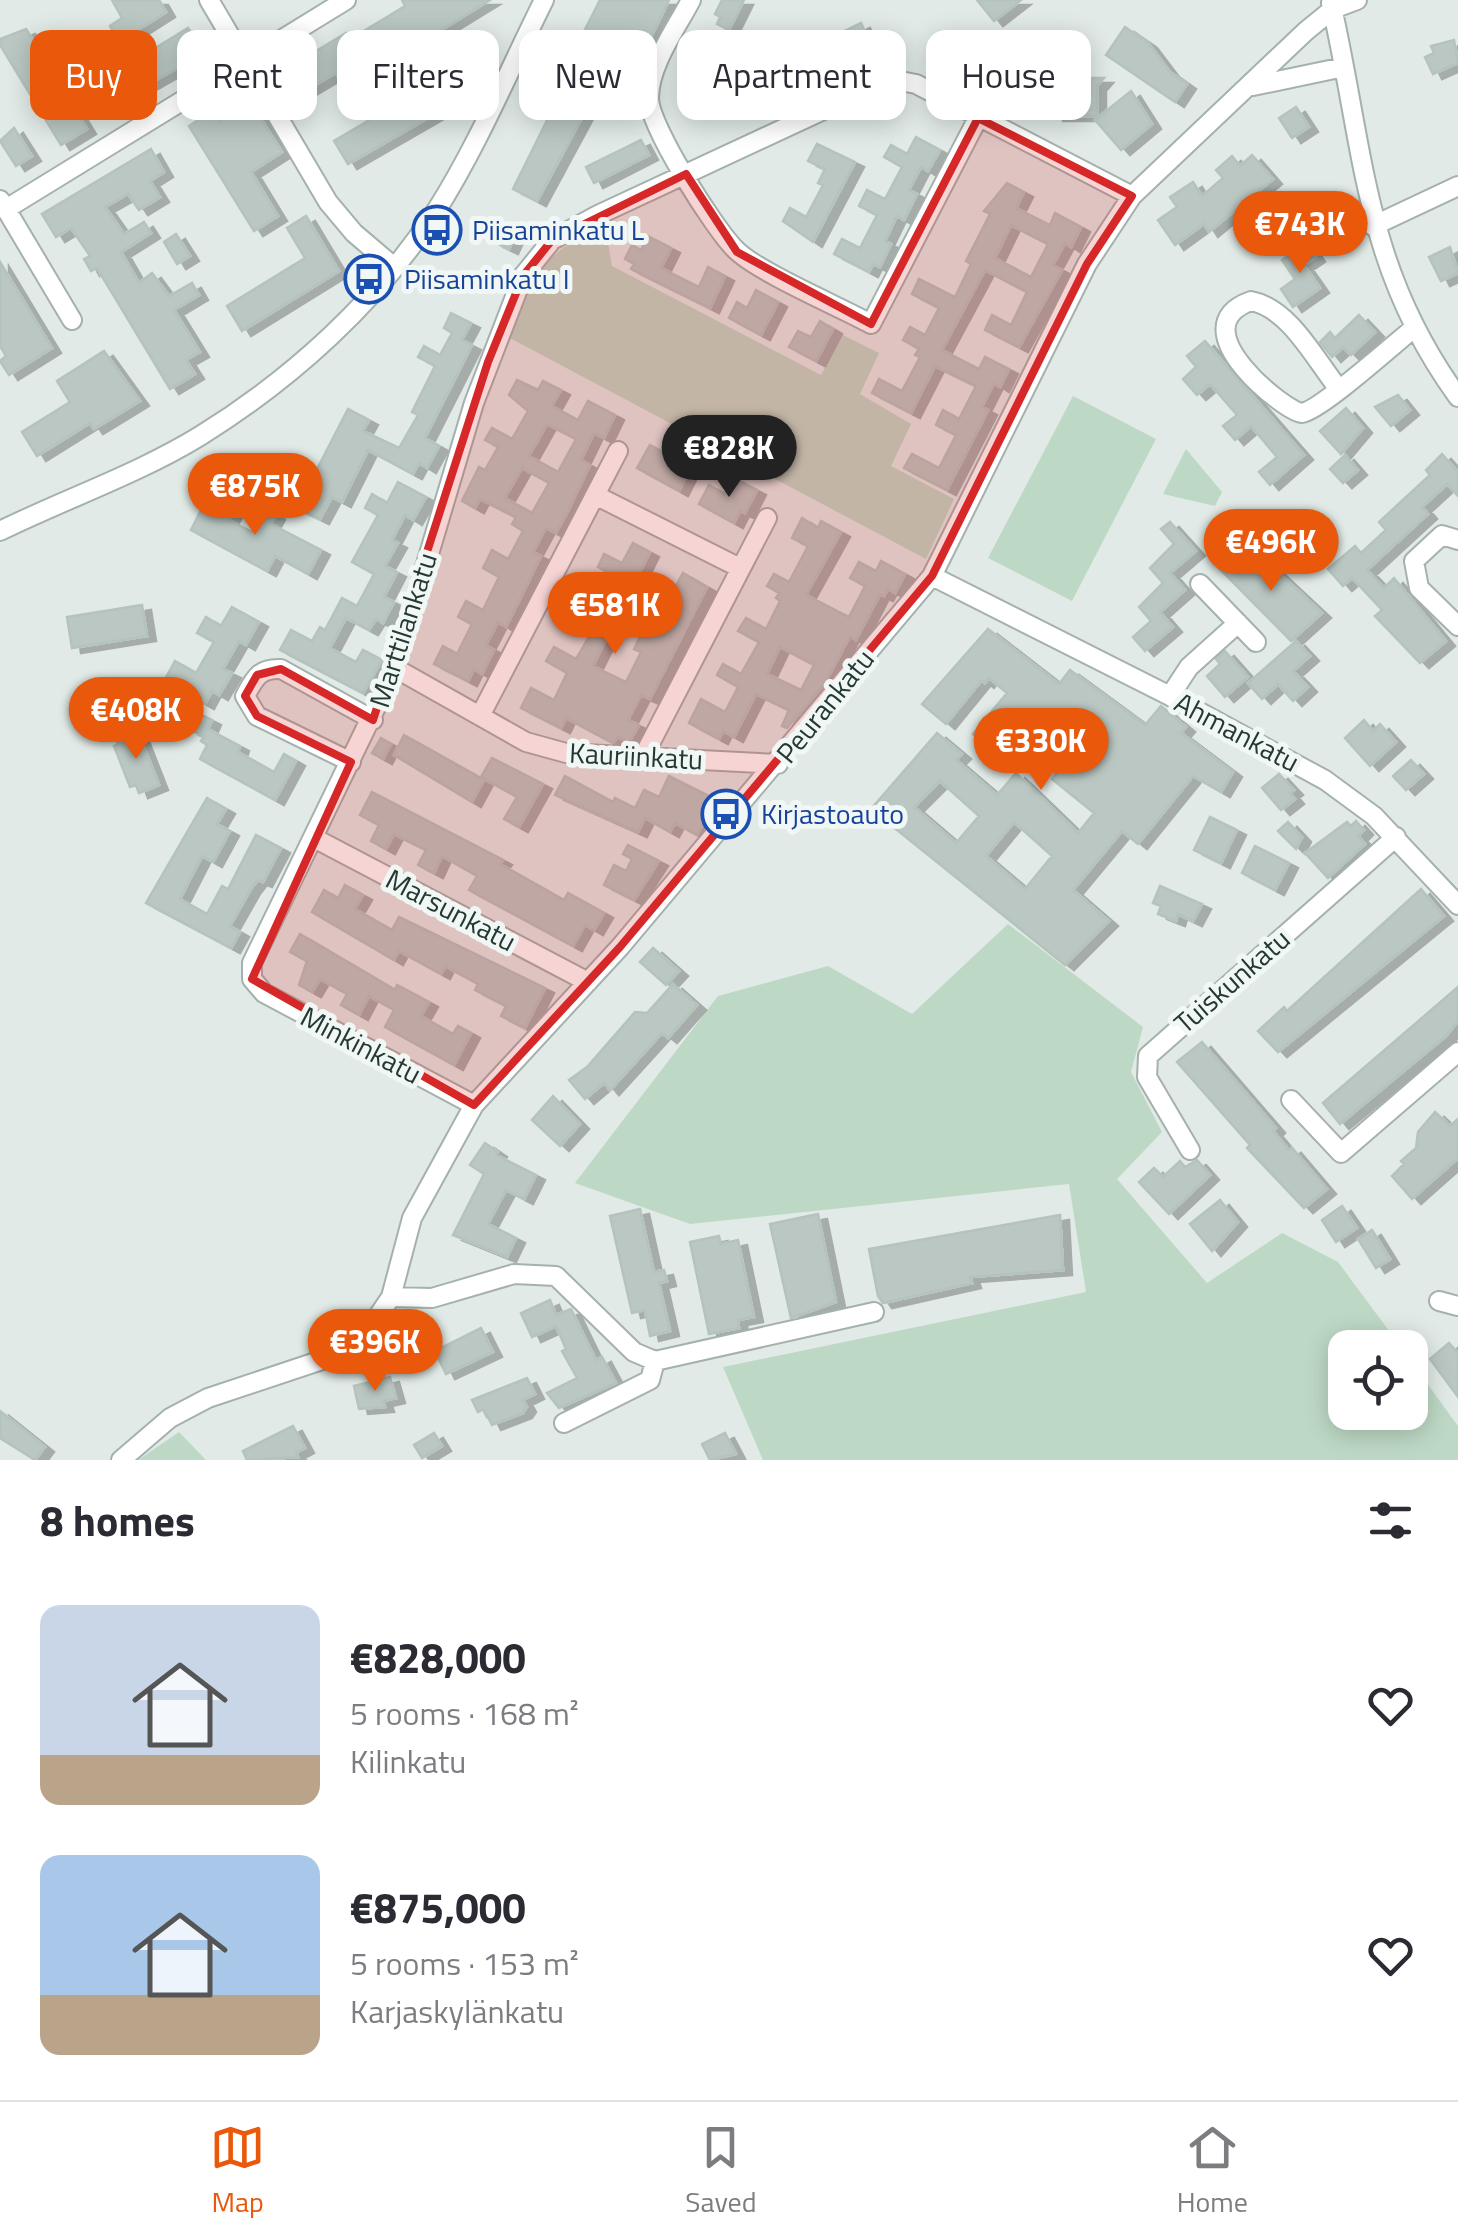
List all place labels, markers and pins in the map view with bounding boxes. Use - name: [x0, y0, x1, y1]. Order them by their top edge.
- pin: €743K: [1230, 191, 1370, 276]
- bus stop icon: Piisaminkatu L: [411, 204, 463, 256]
- place label: Piisaminkatu L: [472, 208, 645, 251]
- bus stop icon: Piisaminkatu I: [343, 253, 395, 305]
- place label: Piisaminkatu I: [404, 257, 570, 300]
- pin: €828K: [659, 415, 799, 500]
- pin: €875K: [185, 453, 325, 538]
- pin: €496K: [1201, 509, 1341, 594]
- pin: €581K: [545, 572, 685, 657]
- pin: €408K: [66, 677, 206, 762]
- pin: €330K: [971, 708, 1111, 793]
- bus stop icon: Kirjastoauto: [700, 788, 752, 840]
- place label: Kirjastoauto: [761, 792, 904, 835]
- pin: €396K: [305, 1309, 445, 1394]

